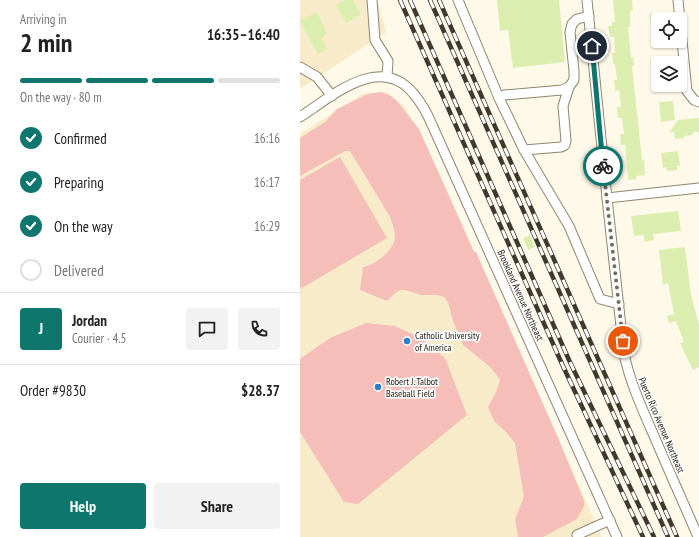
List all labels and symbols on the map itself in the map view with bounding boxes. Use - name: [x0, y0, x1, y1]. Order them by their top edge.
- pin: [575, 29, 609, 63]
- courier: [583, 146, 623, 186]
- street label: Brookland Avenue Northeast: [495, 248, 547, 343]
- pin: [606, 324, 640, 358]
- place label: Catholic University of America: [415, 329, 480, 354]
- marker: Catholic University of America: [402, 336, 412, 346]
- place label: Robert J. Talbot Baseball Field: [386, 375, 438, 400]
- street label: Puerto Rico Avenue Northeast: [635, 375, 688, 475]
- marker: Robert J. Talbot Baseball Field: [373, 382, 383, 392]

